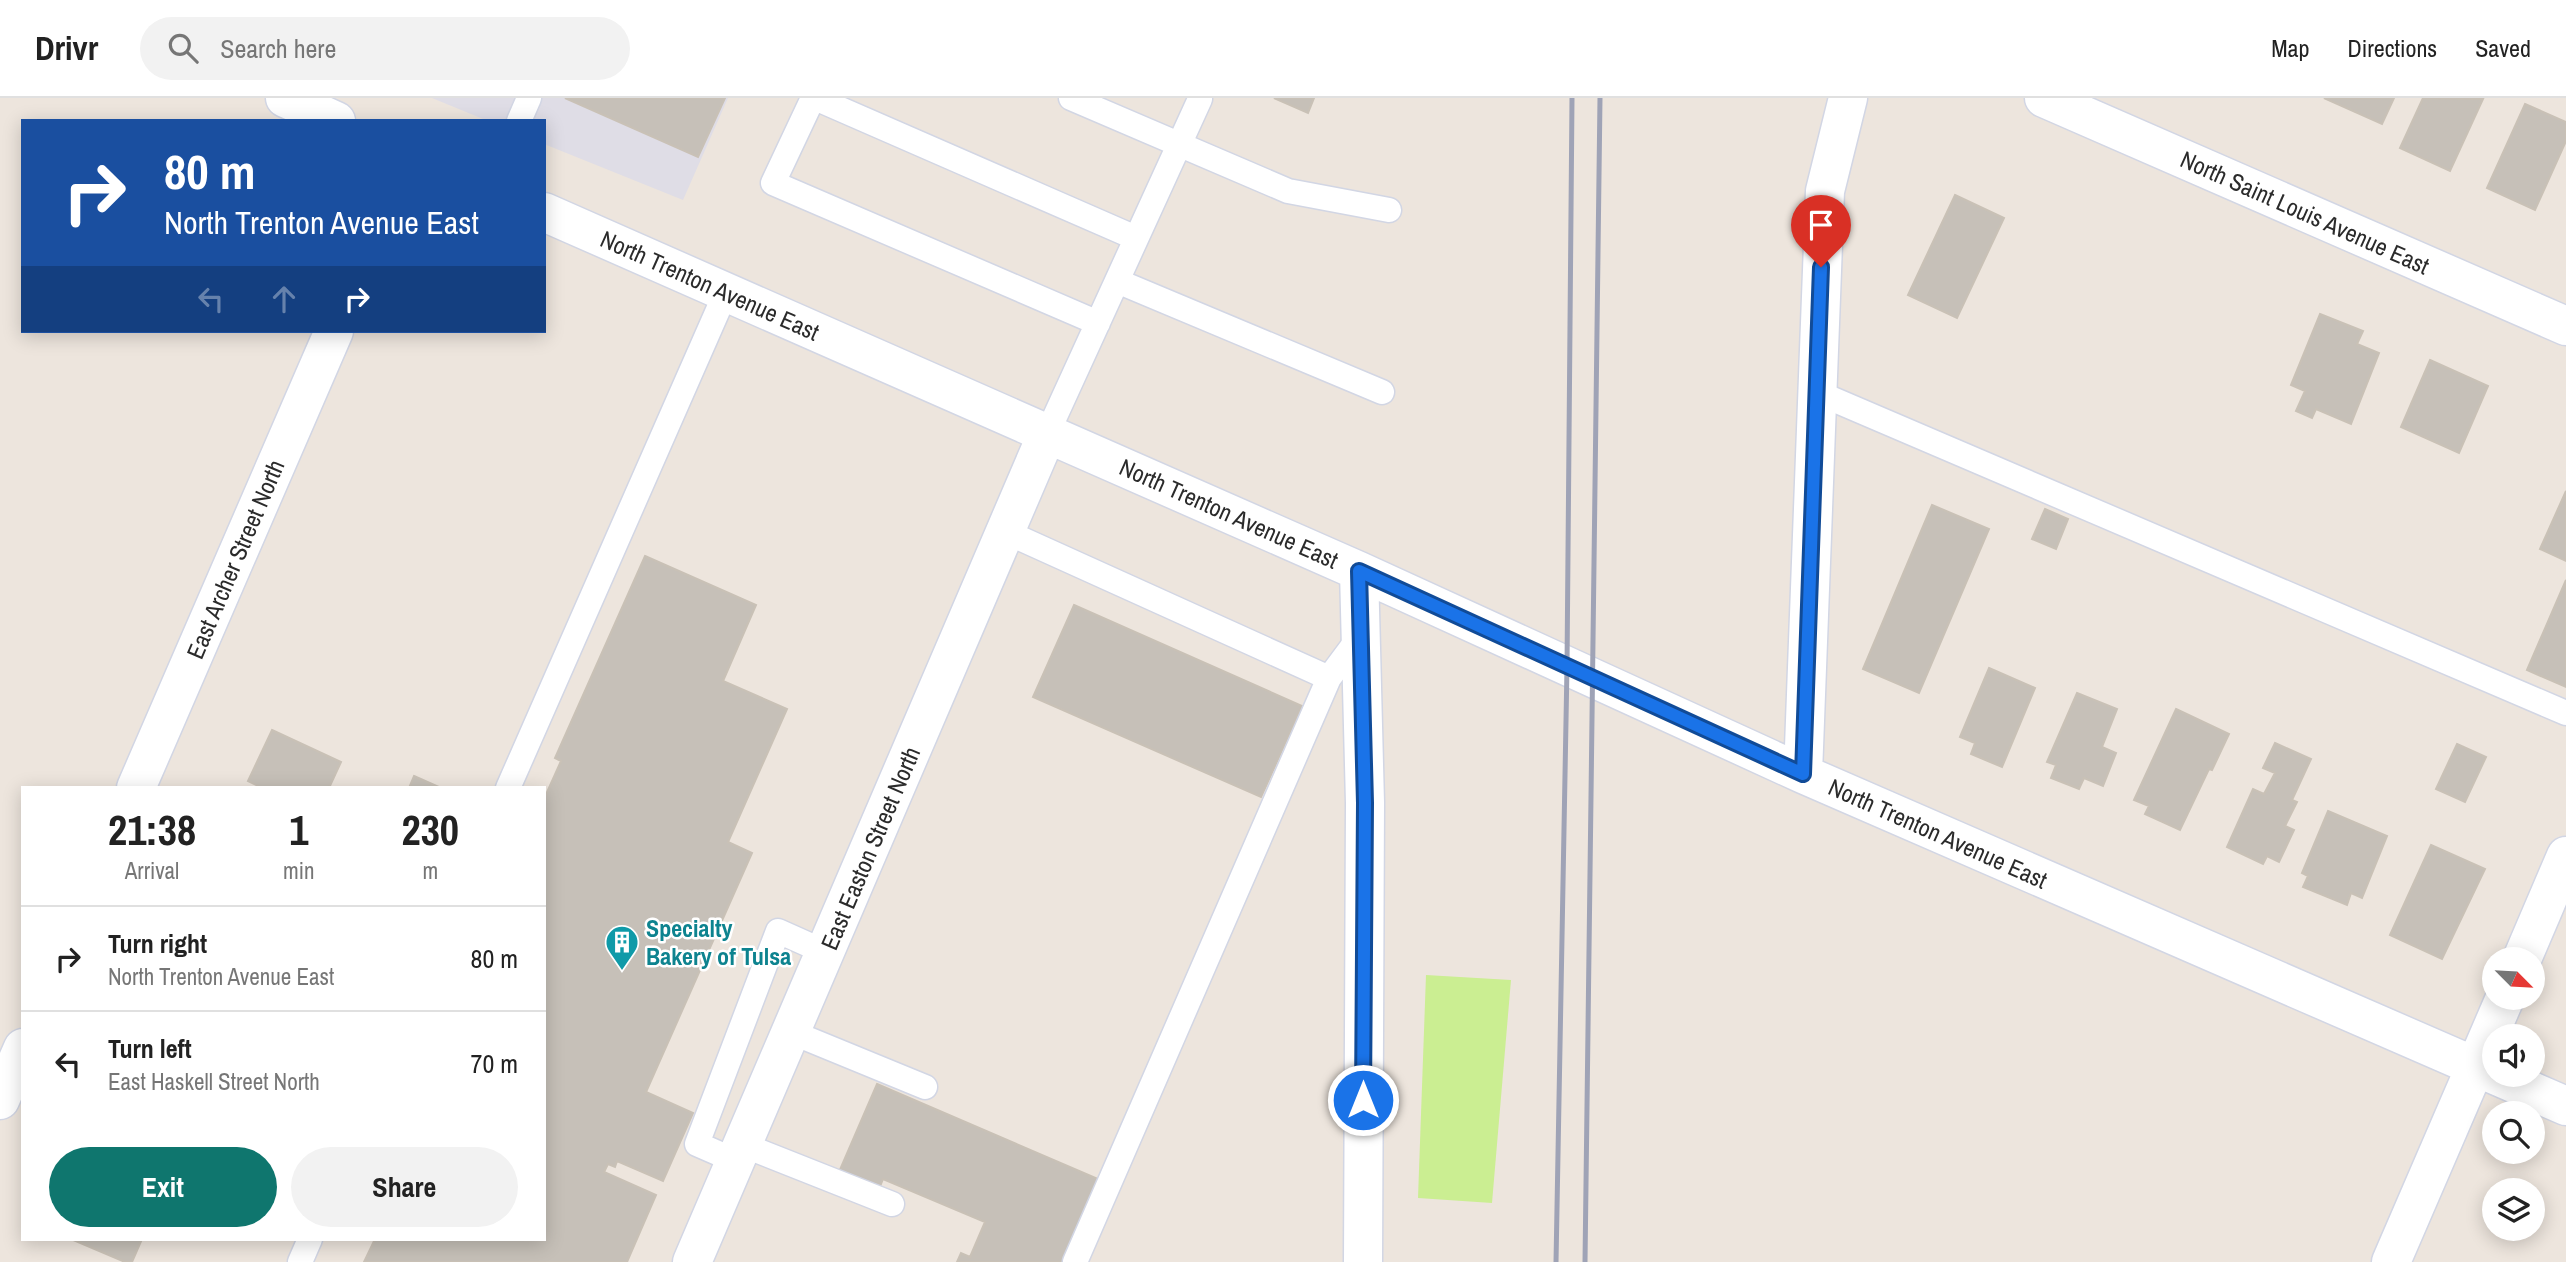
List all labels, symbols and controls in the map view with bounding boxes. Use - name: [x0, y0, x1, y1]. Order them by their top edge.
- search box: [140, 17, 630, 80]
- text: Drivr: [35, 26, 98, 70]
- icon: search: [164, 29, 202, 67]
- text: Search here: [220, 31, 336, 66]
- text: Map: [2271, 32, 2309, 64]
- text: Directions: [2347, 32, 2437, 64]
- text: Saved: [2475, 32, 2531, 64]
- text: 80 m: [164, 138, 256, 204]
- street label: North Saint Louis Avenue East: [2176, 143, 2435, 282]
- icon: right: [49, 147, 140, 238]
- pin: [1791, 195, 1851, 267]
- text: North Trenton Avenue East: [164, 201, 479, 244]
- icon: arrive: [1802, 206, 1840, 244]
- street label: North Trenton Avenue East: [596, 222, 825, 348]
- icon: left: [192, 280, 230, 318]
- icon: ahead: [265, 280, 303, 318]
- icon: right: [338, 280, 376, 318]
- street label: North Trenton Avenue East: [1115, 450, 1344, 576]
- street label: East Archer Street North: [179, 455, 291, 663]
- street label: East Easton Street North: [813, 742, 927, 954]
- street label: North Trenton Avenue East: [1824, 770, 2053, 896]
- text: 21:38: [108, 802, 196, 858]
- text: 1: [289, 802, 308, 858]
- text: 230: [402, 802, 459, 858]
- text: Arrival: [125, 855, 179, 886]
- text: min: [283, 855, 315, 886]
- text: m: [422, 855, 438, 886]
- place label: Specialty Bakery of Tulsa: [646, 912, 791, 972]
- building icon: Specialty Bakery of Tulsa: [603, 923, 641, 972]
- text: Turn right: [108, 926, 207, 961]
- icon: right: [49, 940, 87, 978]
- text: 80 m: [471, 941, 518, 976]
- north arrow: [2482, 947, 2544, 1010]
- map controls: [2482, 947, 2545, 1241]
- text: North Trenton Avenue East: [108, 961, 334, 992]
- button: sound: [2482, 1024, 2545, 1087]
- text: Turn left: [108, 1031, 192, 1066]
- icon: left: [49, 1045, 87, 1083]
- text: 70 m: [471, 1046, 518, 1081]
- position arrow: [1326, 1063, 1400, 1137]
- text: East Haskell Street North: [108, 1066, 320, 1097]
- button: search: [2482, 1101, 2545, 1164]
- button: Exit: [49, 1147, 277, 1227]
- button: Share: [291, 1147, 518, 1227]
- button: layers: [2482, 1178, 2545, 1241]

